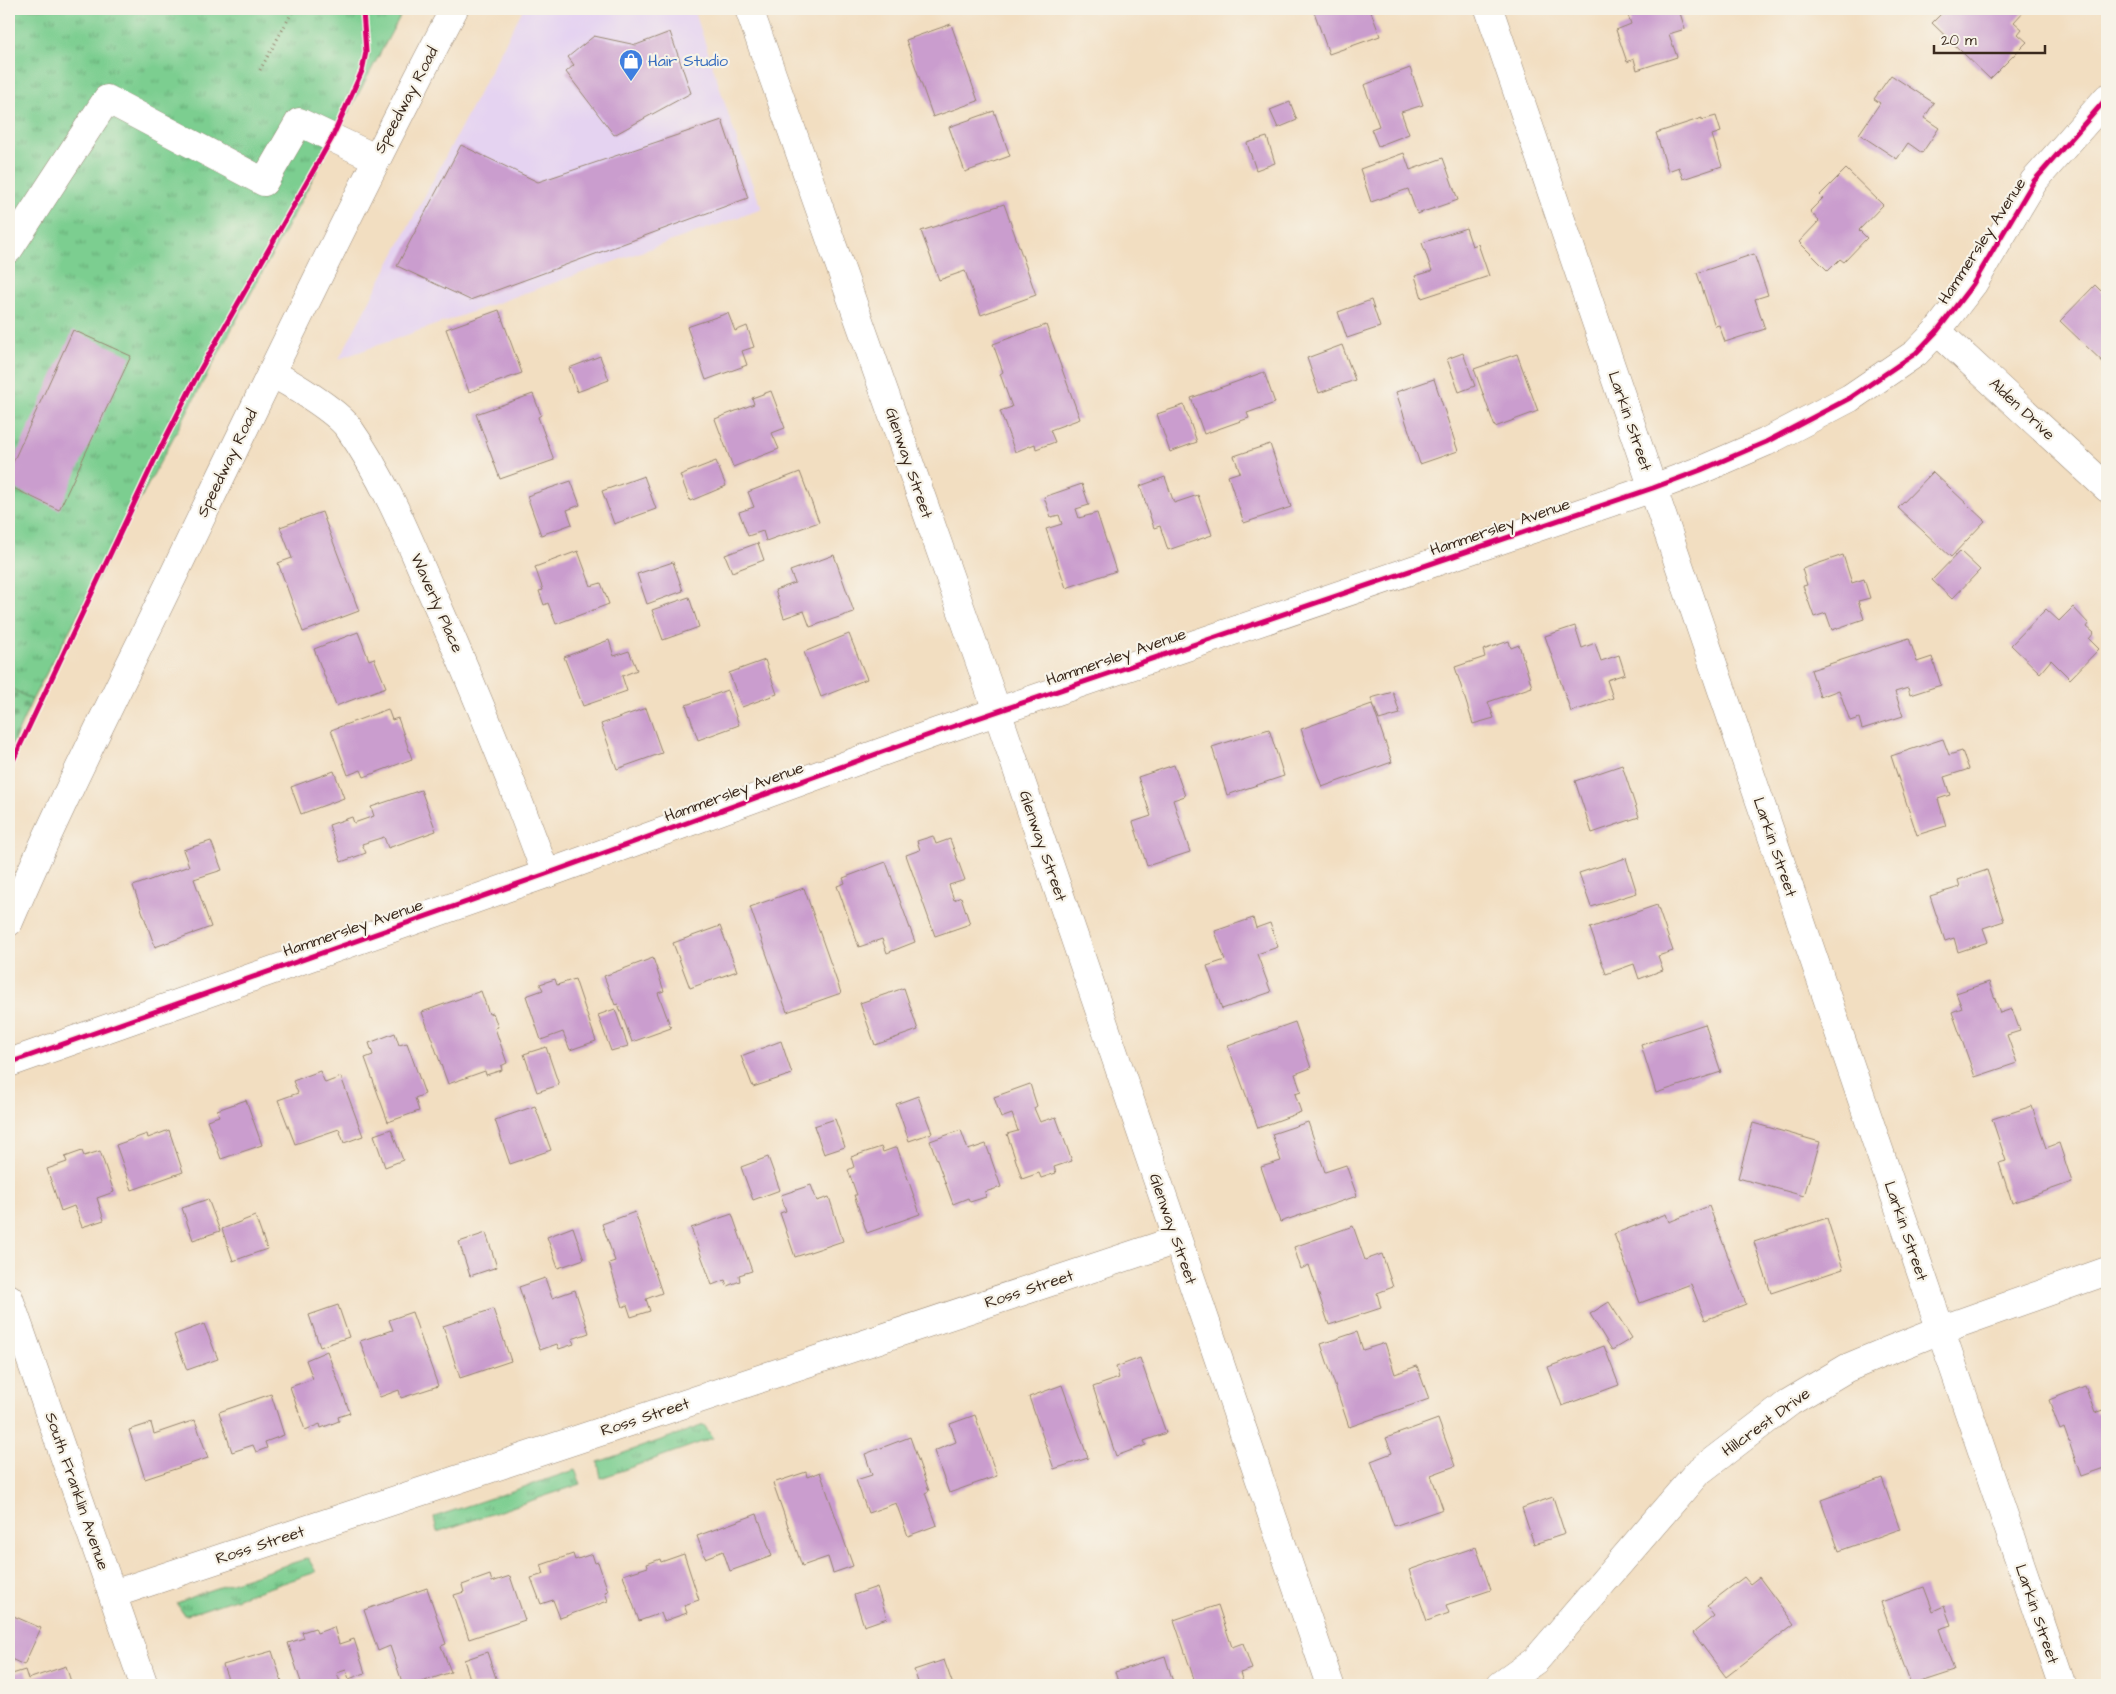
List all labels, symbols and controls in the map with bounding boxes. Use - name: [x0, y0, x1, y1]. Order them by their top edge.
- scale bar: [1934, 22, 2045, 54]
- text: 20 m: [1941, 30, 1977, 51]
- street label: Speedway Road: [369, 43, 444, 158]
- shop icon: Hair Studio: [618, 48, 644, 82]
- place label: Hair Studio: [648, 50, 728, 72]
- street label: Hammersley Avenue: [1933, 173, 2032, 309]
- street label: Larkin Street: [1603, 368, 1658, 474]
- street label: Alden Drive: [1984, 373, 2060, 445]
- street label: Speedway Road: [191, 405, 264, 521]
- street label: Glenway Street: [879, 405, 938, 522]
- street label: Hammersley Avenue: [1427, 493, 1574, 562]
- street label: Waverly Place: [404, 550, 469, 657]
- street label: Hammersley Avenue: [1043, 623, 1190, 692]
- street label: Hammersley Avenue: [661, 756, 807, 828]
- street label: Glenway Street: [1013, 788, 1072, 905]
- street label: Larkin Street: [1748, 794, 1803, 900]
- street label: Hammersley Avenue: [280, 894, 427, 963]
- street label: Glenway Street: [1143, 1171, 1202, 1288]
- street label: Larkin Street: [1879, 1178, 1934, 1284]
- street label: Ross Street: [982, 1264, 1077, 1314]
- street label: Hillcrest Drive: [1717, 1382, 1815, 1462]
- street label: Ross Street: [598, 1392, 693, 1442]
- street label: South Franklin Avenue: [40, 1409, 114, 1573]
- street label: Ross Street: [213, 1520, 308, 1570]
- street label: Larkin Street: [2010, 1561, 2065, 1667]

